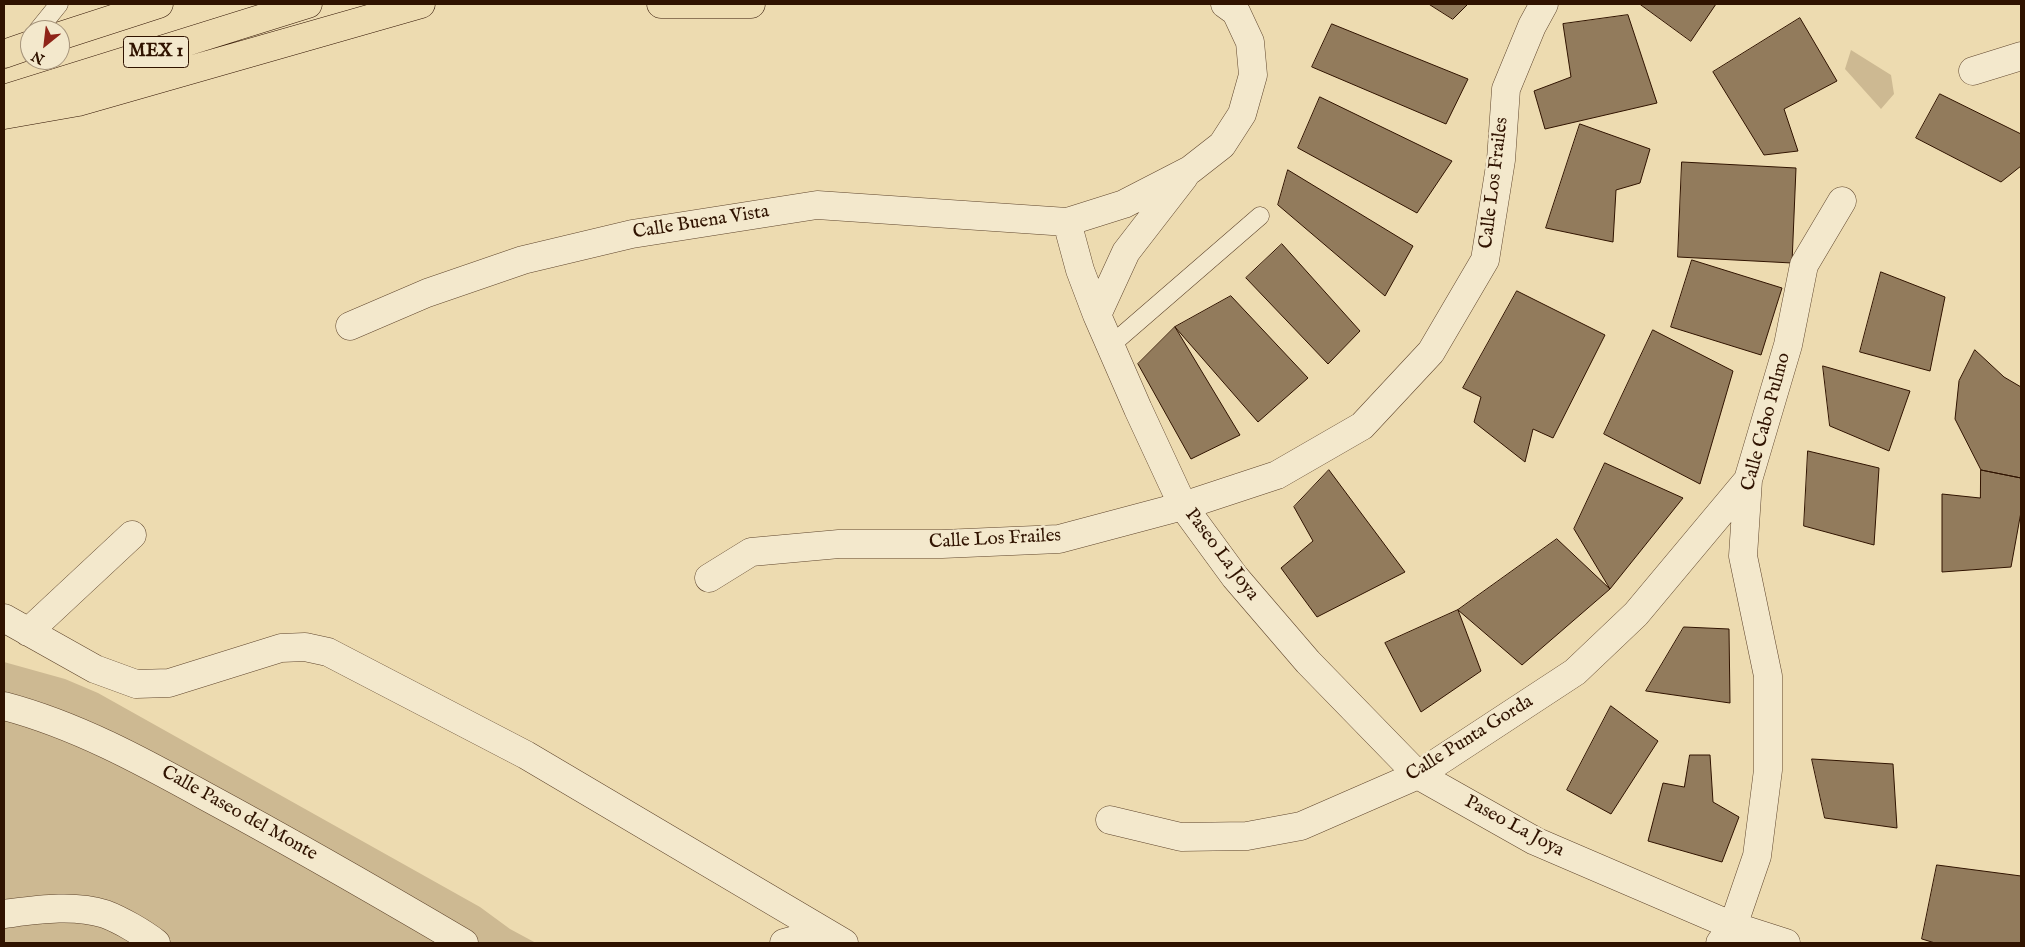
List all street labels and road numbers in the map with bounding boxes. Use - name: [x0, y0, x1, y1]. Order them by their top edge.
- road number: MEX 1: [124, 36, 188, 68]
- street label: Calle Los Frailes: [1476, 116, 1514, 250]
- street label: Calle Buena Vista: [631, 201, 771, 245]
- street label: Calle Cabo Pulmo: [1738, 350, 1796, 494]
- street label: Paseo La Joya: [1179, 504, 1263, 606]
- street label: Calle Los Frailes: [928, 525, 1062, 555]
- street label: Calle Punta Gorda: [1402, 691, 1538, 787]
- street label: Calle Paseo del Monte: [157, 762, 321, 866]
- street label: Paseo La Joya: [1460, 791, 1568, 863]

